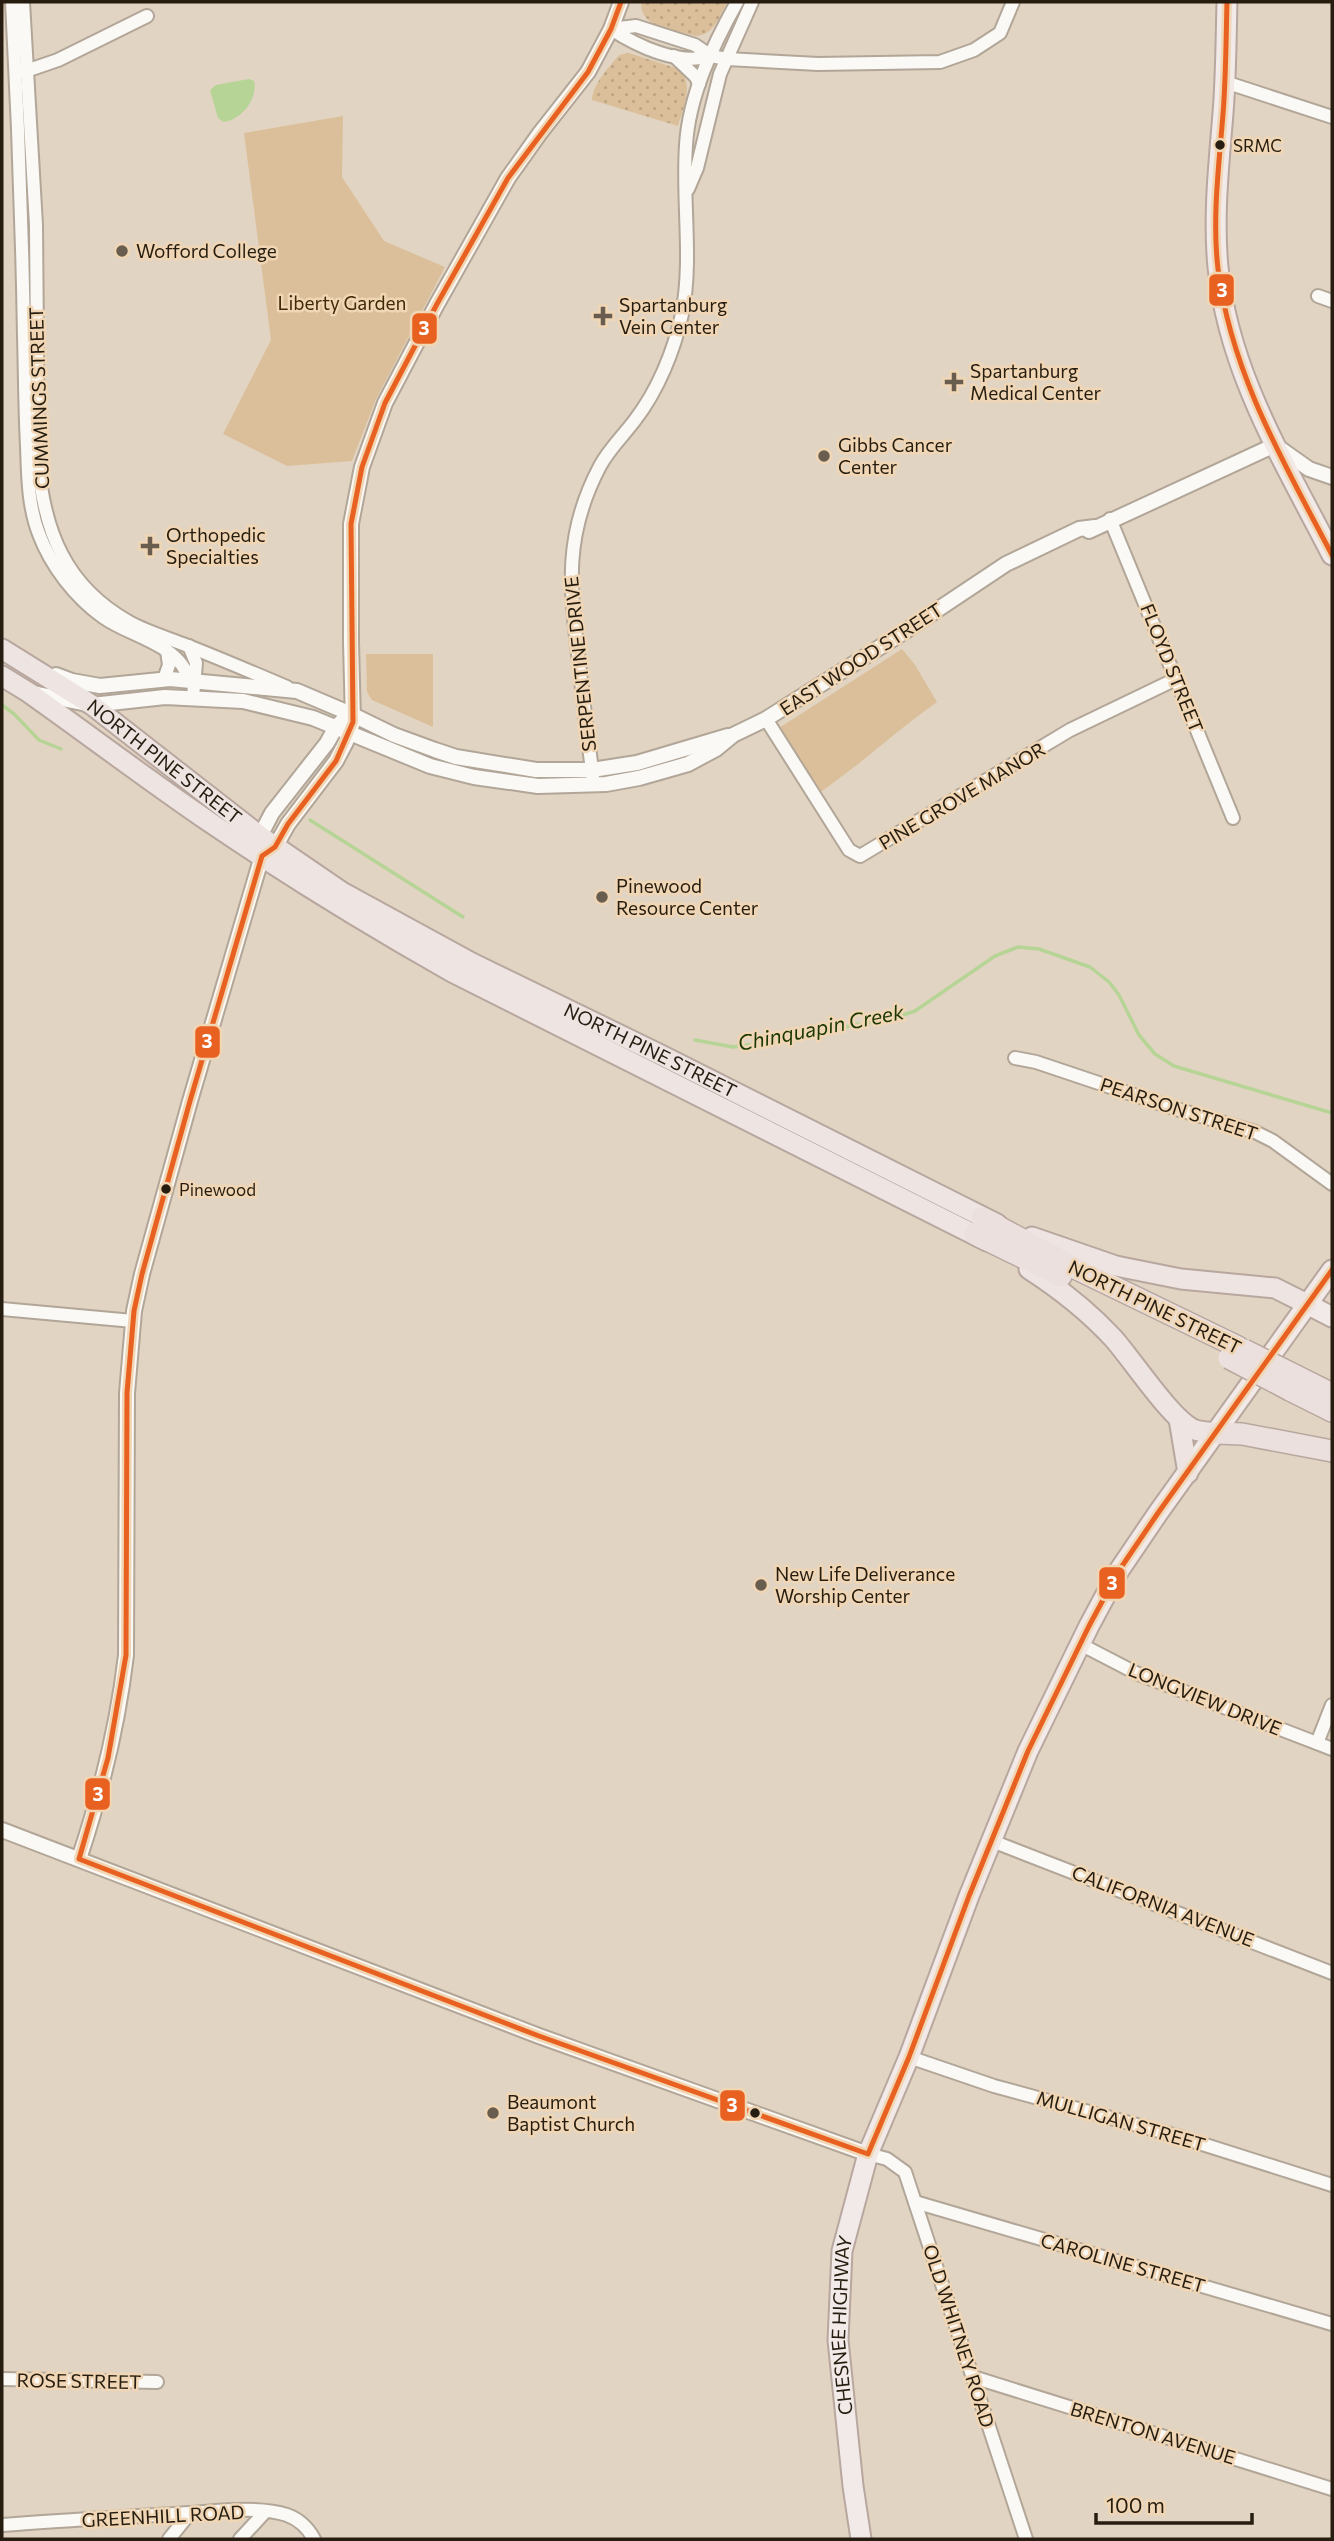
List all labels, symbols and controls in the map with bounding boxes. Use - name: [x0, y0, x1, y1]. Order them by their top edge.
- place label: SRMC: [1233, 135, 1282, 156]
- marker: SRMC: [1213, 138, 1227, 152]
- place label: Wofford College: [136, 239, 277, 262]
- marker: Wofford College: [114, 243, 130, 259]
- line badge: 3: [1208, 273, 1235, 307]
- text: 3: [1216, 278, 1228, 301]
- park label: Liberty Garden: [278, 291, 406, 314]
- place label: Spartanburg Vein Center: [619, 293, 727, 338]
- marker: Spartanburg Vein Center: [593, 306, 613, 326]
- street label: CUMMINGS STREET: [24, 307, 53, 489]
- line badge: 3: [411, 312, 438, 345]
- text: 3: [418, 316, 430, 339]
- place label: Spartanburg Medical Center: [970, 359, 1101, 404]
- marker: Spartanburg Medical Center: [944, 372, 964, 392]
- place label: Gibbs Cancer Center: [838, 433, 953, 478]
- marker: Gibbs Cancer Center: [816, 448, 832, 464]
- place label: Orthopedic Specialties: [166, 523, 266, 568]
- marker: Orthopedic Specialties: [140, 536, 160, 556]
- street label: SERPENTINE DRIVE: [559, 575, 600, 753]
- street label: EAST WOOD STREET: [775, 597, 946, 720]
- street label: FLOYD STREET: [1136, 600, 1209, 736]
- street label: NORTH PINE STREET: [83, 694, 247, 828]
- street label: PINE GROVE MANOR: [874, 737, 1049, 854]
- place label: Pinewood Resource Center: [616, 874, 759, 919]
- marker: Pinewood Resource Center: [594, 889, 610, 905]
- street label: NORTH PINE STREET: [561, 998, 741, 1102]
- water label: Chinquapin Creek: [736, 998, 906, 1055]
- line badge: 3: [194, 1025, 221, 1059]
- text: 3: [201, 1029, 213, 1052]
- street label: PEARSON STREET: [1098, 1072, 1261, 1145]
- place label: Pinewood: [179, 1179, 256, 1200]
- marker: Pinewood: [159, 1182, 173, 1196]
- street label: NORTH PINE STREET: [1065, 1255, 1245, 1358]
- place label: New Life Deliverance Worship Center: [775, 1562, 955, 1607]
- line badge: 3: [1098, 1566, 1126, 1600]
- text: 3: [1106, 1571, 1118, 1594]
- marker: New Life Deliverance Worship Center: [753, 1577, 769, 1593]
- street label: LONGVIEW DRIVE: [1125, 1657, 1285, 1740]
- line badge: 3: [84, 1777, 111, 1811]
- text: 3: [92, 1782, 104, 1805]
- street label: CALIFORNIA AVENUE: [1069, 1860, 1258, 1951]
- street label: MULLIGAN STREET: [1034, 2085, 1208, 2156]
- line badge: 3: [719, 2089, 746, 2122]
- place label: Beaumont Baptist Church: [507, 2090, 635, 2135]
- text: 3: [726, 2093, 738, 2116]
- marker: Beaumont Baptist Church: [485, 2105, 501, 2121]
- unlabelled marker: [748, 2106, 762, 2120]
- street label: CAROLINE STREET: [1038, 2228, 1208, 2297]
- street label: CHESNEE HIGHWAY: [826, 2233, 857, 2416]
- street label: OLD WHITNEY ROAD: [919, 2241, 1000, 2430]
- street label: ROSE STREET: [17, 2368, 141, 2393]
- street label: BRENTON AVENUE: [1068, 2396, 1238, 2469]
- scale bar: [1096, 2482, 1252, 2526]
- text: 100 m: [1106, 2492, 1165, 2517]
- street label: GREENHILL ROAD: [81, 2500, 245, 2531]

